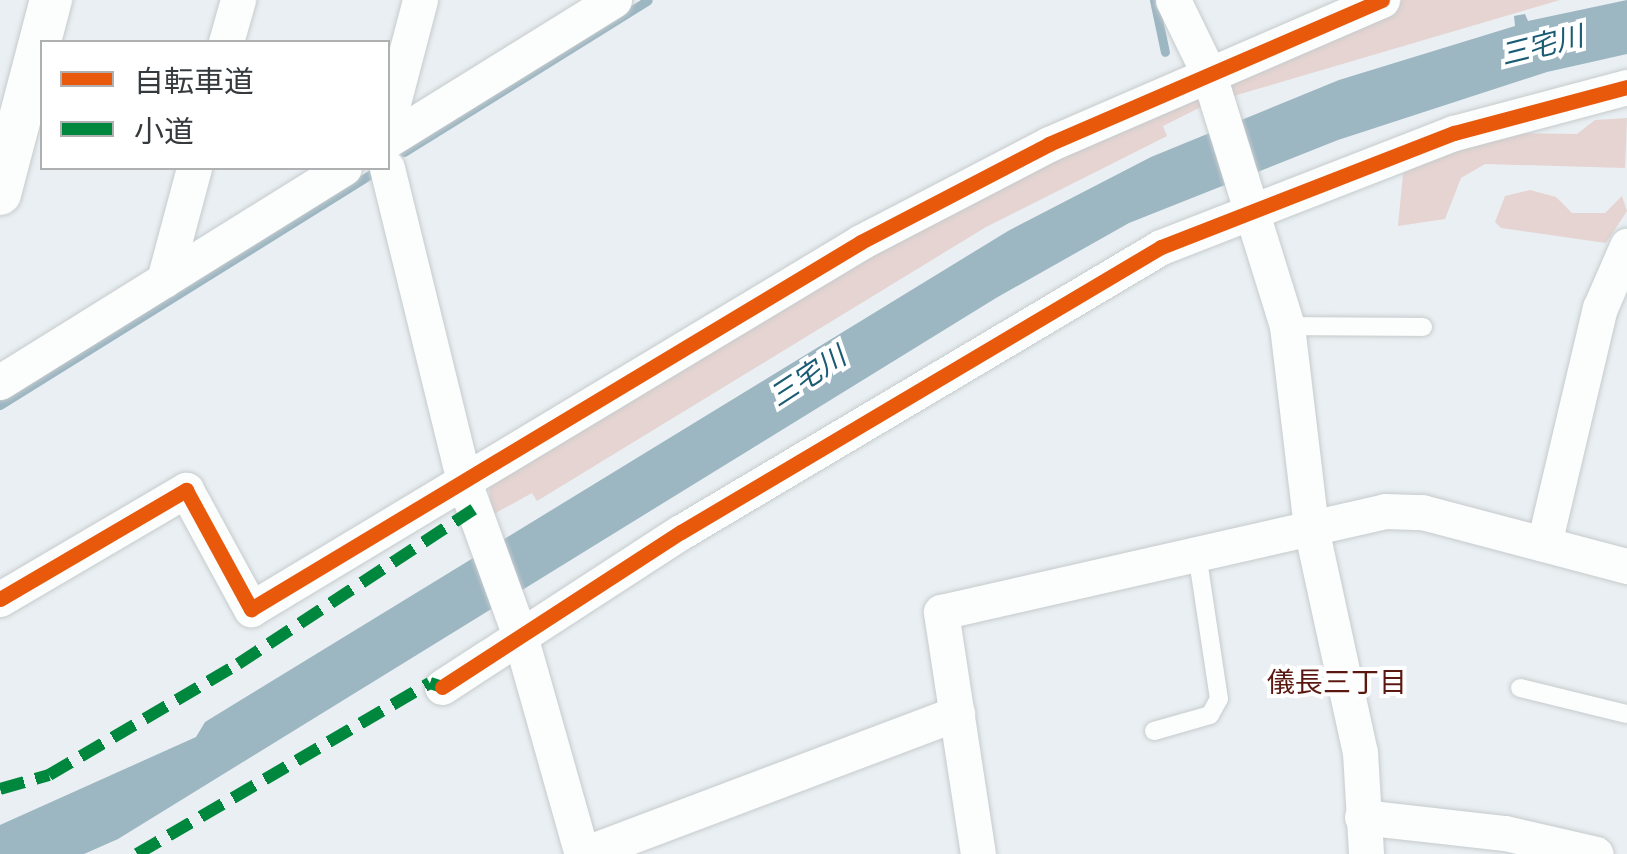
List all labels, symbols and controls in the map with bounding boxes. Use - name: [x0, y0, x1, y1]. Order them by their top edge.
- water label: 三宅川: [1497, 20, 1587, 72]
- legend: [40, 40, 390, 170]
- text: 自転車道: [134, 62, 254, 101]
- text: 小道: [134, 112, 194, 151]
- water label: 三宅川: [764, 340, 852, 414]
- district label: 儀長三丁目: [1267, 666, 1407, 700]

